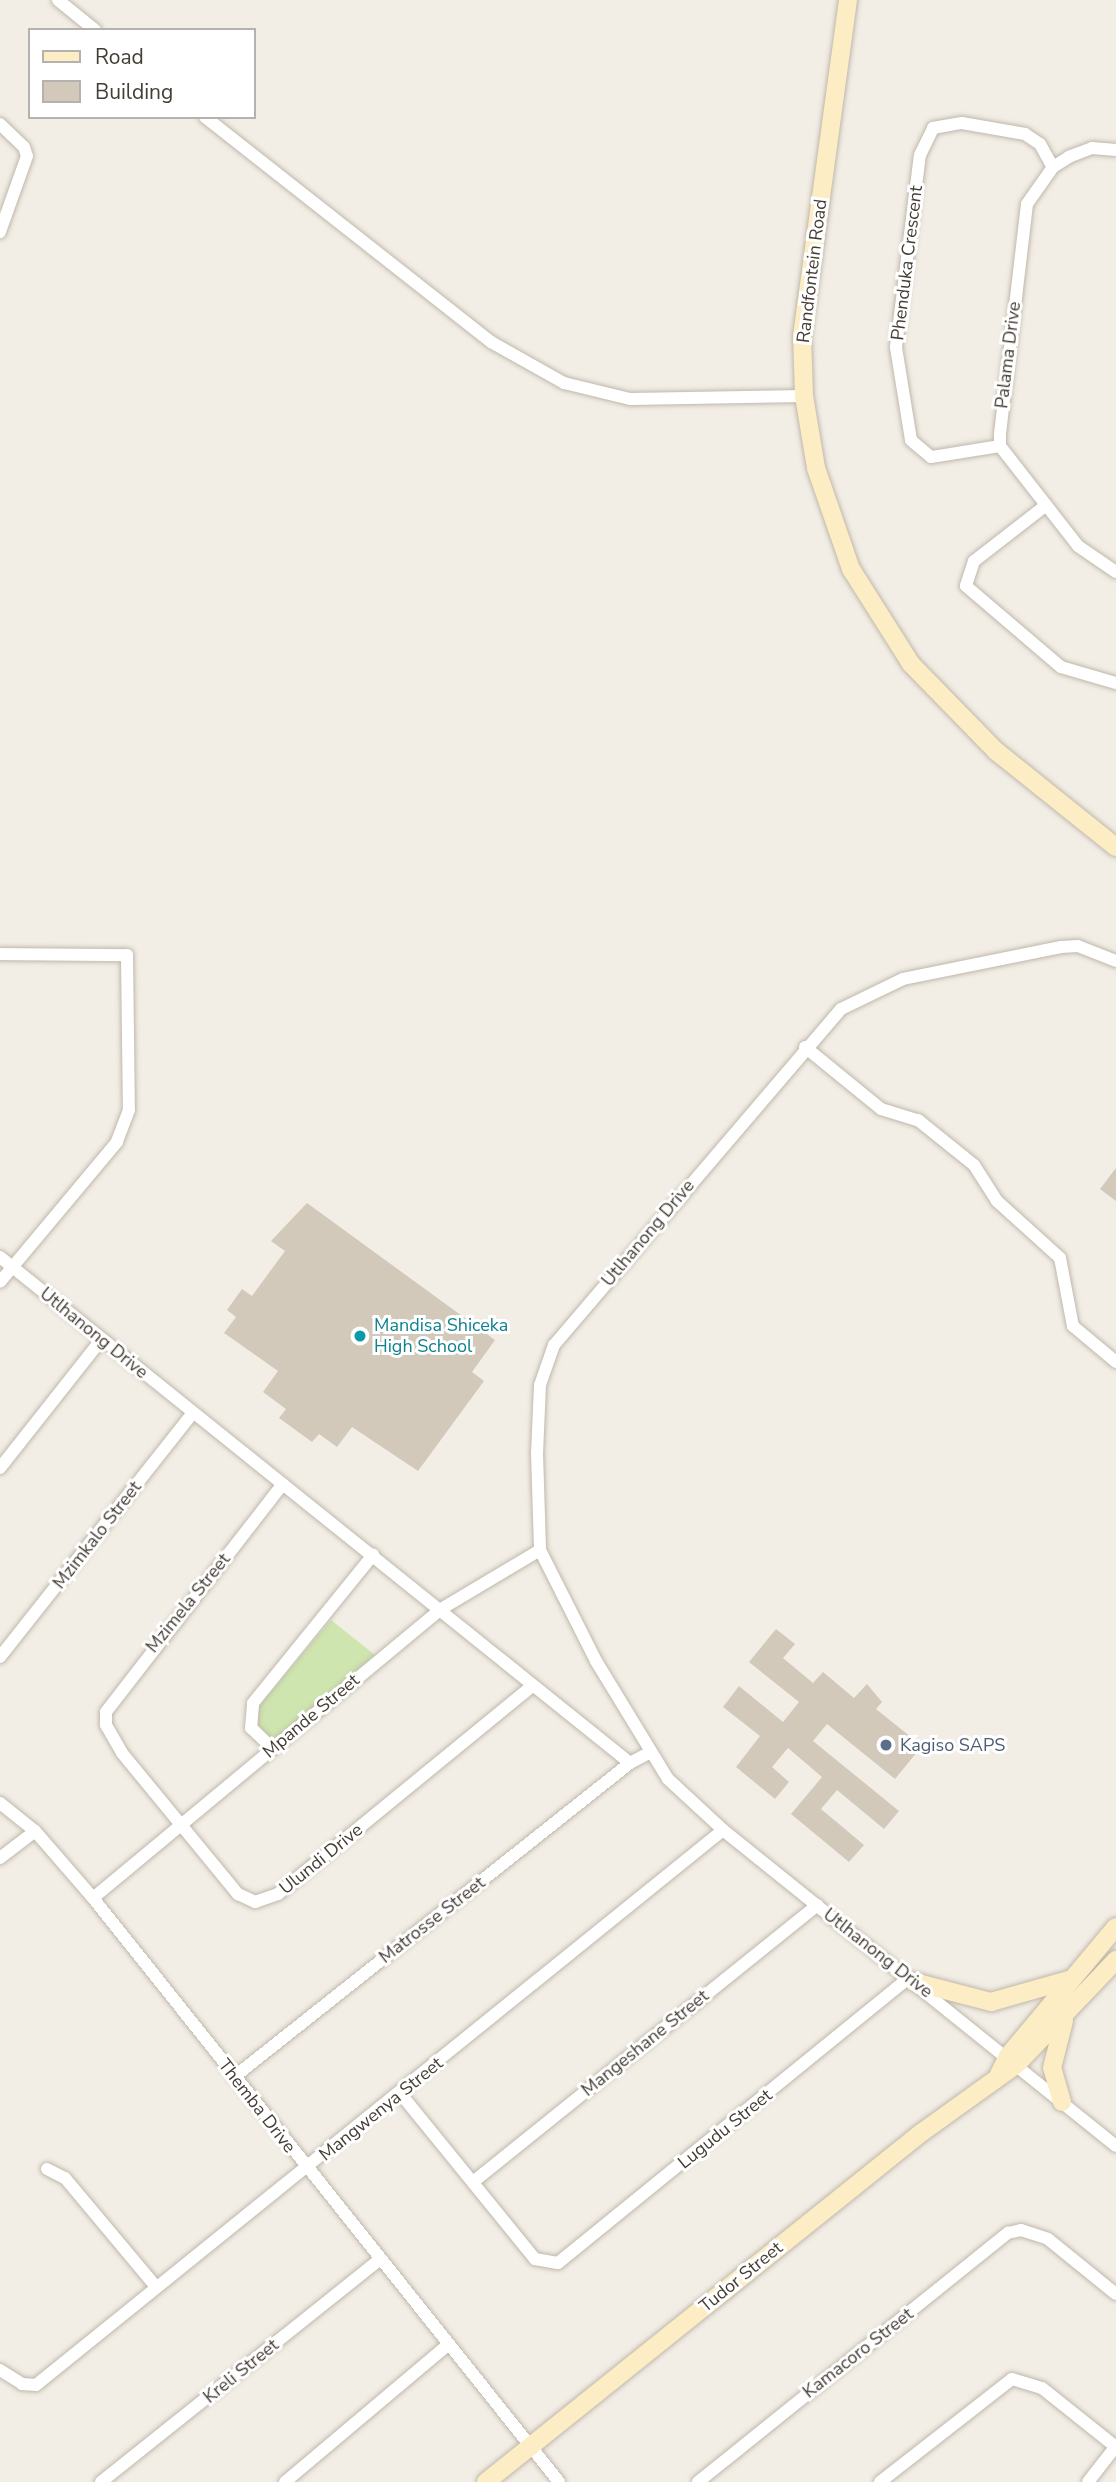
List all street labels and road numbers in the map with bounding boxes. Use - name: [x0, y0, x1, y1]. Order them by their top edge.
- street label: Phenduka Crescent: [887, 184, 927, 342]
- street label: Randfontein Road: [792, 198, 832, 344]
- street label: Palama Drive: [991, 300, 1025, 410]
- street label: Utlhanong Drive: [597, 1175, 699, 1291]
- street label: Utlhanong Drive: [36, 1283, 152, 1383]
- street label: Mzimkalo Street: [48, 1477, 146, 1593]
- street label: Mzimela Street: [141, 1549, 235, 1657]
- street label: Mpande Street: [258, 1669, 364, 1763]
- street label: Ulundi Drive: [275, 1819, 367, 1899]
- street label: Matrosse Street: [375, 1872, 489, 1968]
- street label: Utlhanong Drive: [819, 1904, 937, 2002]
- street label: Mangeshane Street: [577, 1985, 713, 2101]
- street label: Mangwenya Street: [315, 2053, 447, 2165]
- street label: Themba Drive: [214, 2055, 300, 2157]
- street label: Lugudu Street: [674, 2085, 776, 2173]
- street label: Tudor Street: [695, 2237, 787, 2317]
- street label: Kamacoro Street: [799, 2303, 917, 2403]
- street label: Kreli Street: [199, 2334, 283, 2408]

